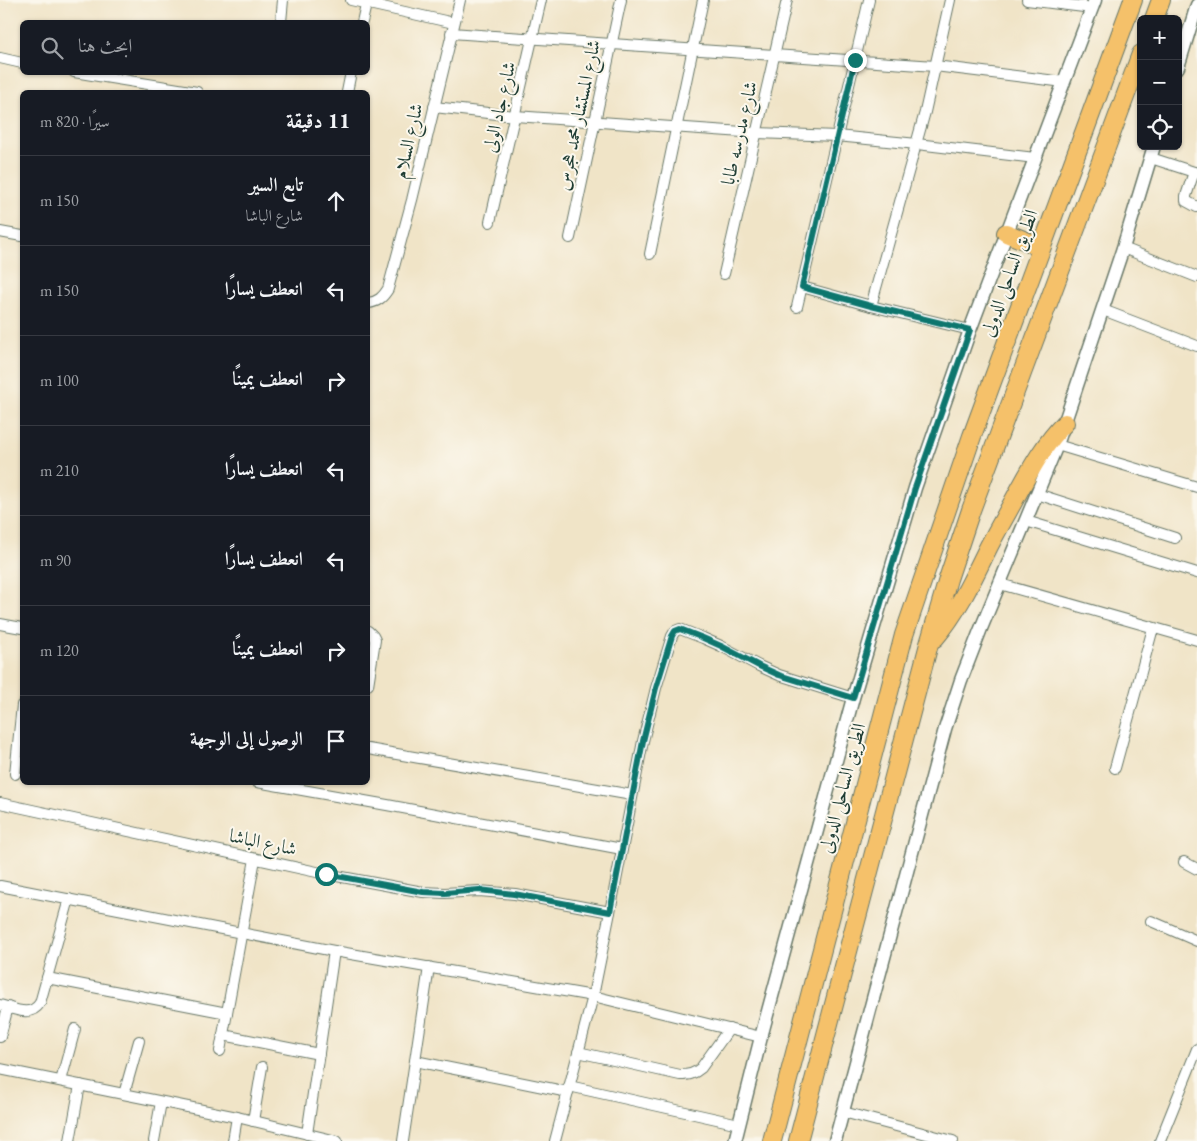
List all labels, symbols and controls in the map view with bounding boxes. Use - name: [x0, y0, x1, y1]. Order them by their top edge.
- map controls: [1137, 15, 1182, 150]
- button: +: [1137, 15, 1182, 60]
- search box: [20, 20, 370, 75]
- text: ابحث هنا: [78, 33, 132, 58]
- icon: search: [38, 34, 66, 62]
- street label: شارع المستشار محمد هجرس: [550, 37, 609, 193]
- route end: [844, 49, 867, 72]
- street label: شارع جاد الولى: [476, 59, 525, 156]
- button: −: [1137, 60, 1182, 105]
- street label: شارع مدرسه طابا: [715, 79, 766, 188]
- street label: شارع السلام: [387, 101, 433, 182]
- button: locate: [1137, 105, 1182, 150]
- text: 11 دقيقة: [286, 107, 350, 134]
- text: سيرًا · 820 m: [40, 111, 110, 132]
- text: تابع السير: [249, 172, 303, 197]
- icon: ahead: [322, 187, 350, 215]
- text: 150 m: [40, 190, 79, 211]
- text: شارع الباشا: [245, 205, 303, 226]
- street label: الطريق الساحلى الدولى: [974, 206, 1045, 341]
- text: انعطف يسارًا: [225, 276, 303, 301]
- icon: left: [322, 277, 350, 305]
- text: 150 m: [40, 280, 79, 301]
- text: انعطف يمينًا: [232, 366, 303, 391]
- icon: right: [322, 367, 350, 395]
- text: 100 m: [40, 370, 79, 391]
- text: انعطف يسارًا: [225, 456, 303, 481]
- icon: left: [322, 457, 350, 485]
- text: 210 m: [40, 460, 79, 481]
- text: انعطف يسارًا: [225, 546, 303, 571]
- icon: left: [322, 547, 350, 575]
- text: 90 m: [40, 550, 71, 571]
- text: انعطف يمينًا: [232, 636, 303, 661]
- icon: right: [322, 637, 350, 665]
- text: 120 m: [40, 640, 79, 661]
- street label: الطريق الساحلى الدولى: [813, 720, 873, 856]
- text: الوصول إلى الوجهة: [190, 726, 303, 751]
- icon: arrive: [322, 727, 350, 755]
- street label: شارع الباشا: [226, 823, 299, 864]
- route start: [315, 863, 338, 886]

